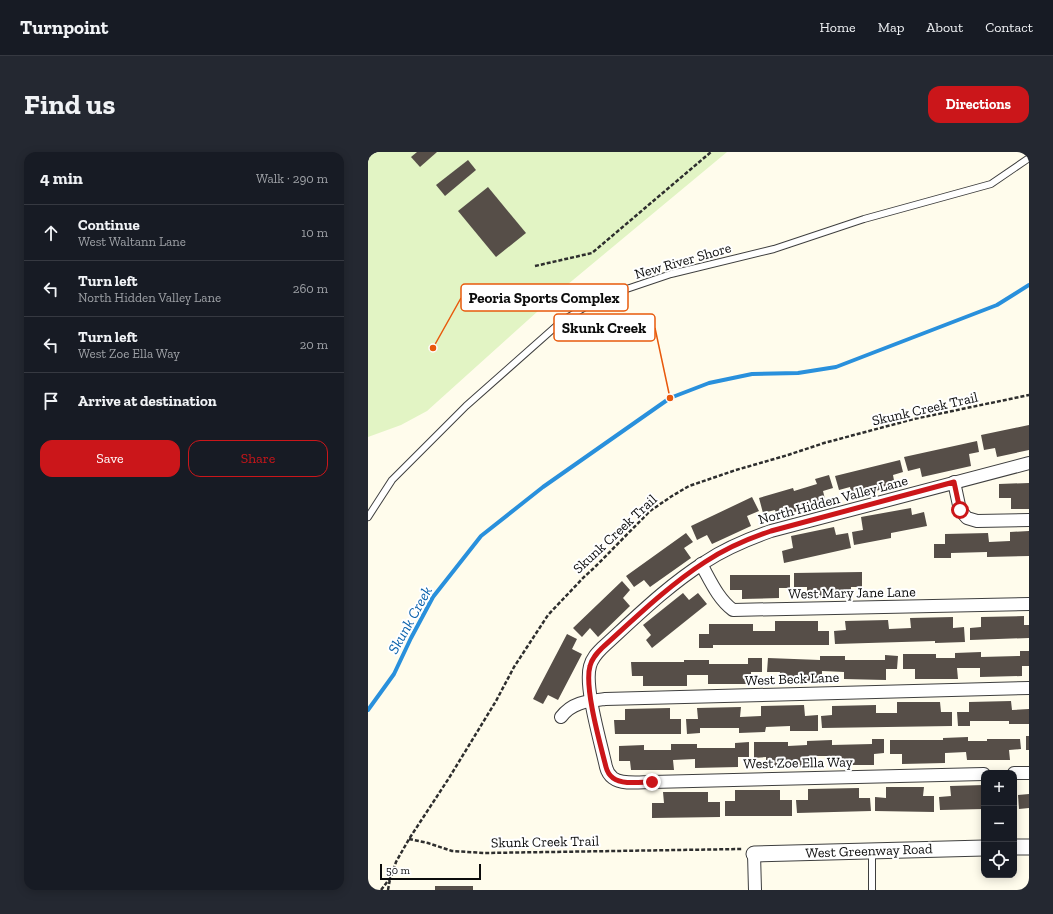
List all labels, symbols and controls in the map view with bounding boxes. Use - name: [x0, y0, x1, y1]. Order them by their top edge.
- text: Turnpoint: [20, 16, 108, 39]
- text: Home: [820, 19, 856, 36]
- text: Map: [878, 19, 904, 36]
- text: About: [926, 19, 963, 36]
- text: Contact: [985, 19, 1033, 36]
- button: Directions: [928, 86, 1029, 123]
- text: Find us: [24, 88, 115, 121]
- text: 4 min: [40, 168, 83, 188]
- text: Walk · 290 m: [256, 171, 328, 186]
- text: Continue: [78, 216, 140, 234]
- icon: ahead: [40, 222, 62, 244]
- text: 10 m: [301, 225, 328, 240]
- text: West Waltann Lane: [78, 234, 186, 249]
- street label: New River Shore: [633, 239, 734, 283]
- text: Turn left: [78, 272, 138, 290]
- icon: left: [40, 278, 62, 300]
- text: 260 m: [293, 281, 328, 296]
- callout: Peoria Sports Complex: [461, 284, 628, 311]
- text: Peoria Sports Complex: [468, 289, 620, 307]
- text: North Hidden Valley Lane: [78, 290, 221, 305]
- callout: Skunk Creek: [554, 314, 655, 341]
- text: Skunk Creek: [562, 319, 647, 337]
- text: Turn left: [78, 328, 138, 346]
- icon: left: [40, 334, 62, 356]
- text: 20 m: [300, 337, 328, 352]
- text: West Zoe Ella Way: [78, 346, 180, 361]
- street label: Skunk Creek Trail: [870, 388, 980, 429]
- icon: arrive: [40, 390, 62, 412]
- text: Arrive at destination: [78, 392, 217, 410]
- button: Save: [40, 440, 180, 477]
- button: Share: [188, 440, 328, 477]
- street label: North Hidden Valley Lane: [756, 472, 910, 528]
- street label: Skunk Creek Trail: [570, 491, 661, 577]
- route start: [951, 501, 969, 519]
- water label: Skunk Creek: [384, 583, 436, 657]
- street label: West Mary Jane Lane: [788, 583, 916, 603]
- street label: West Beck Lane: [744, 669, 840, 689]
- street label: West Zoe Ella Way: [743, 754, 854, 772]
- map controls: [981, 770, 1017, 878]
- button: +: [981, 770, 1017, 806]
- route end: [643, 773, 661, 791]
- button: −: [981, 806, 1017, 842]
- street label: Skunk Creek Trail: [491, 833, 599, 851]
- street label: West Greenway Road: [805, 840, 933, 862]
- button: locate: [981, 842, 1017, 878]
- scale bar: [380, 862, 481, 881]
- text: 50 m: [386, 864, 410, 877]

